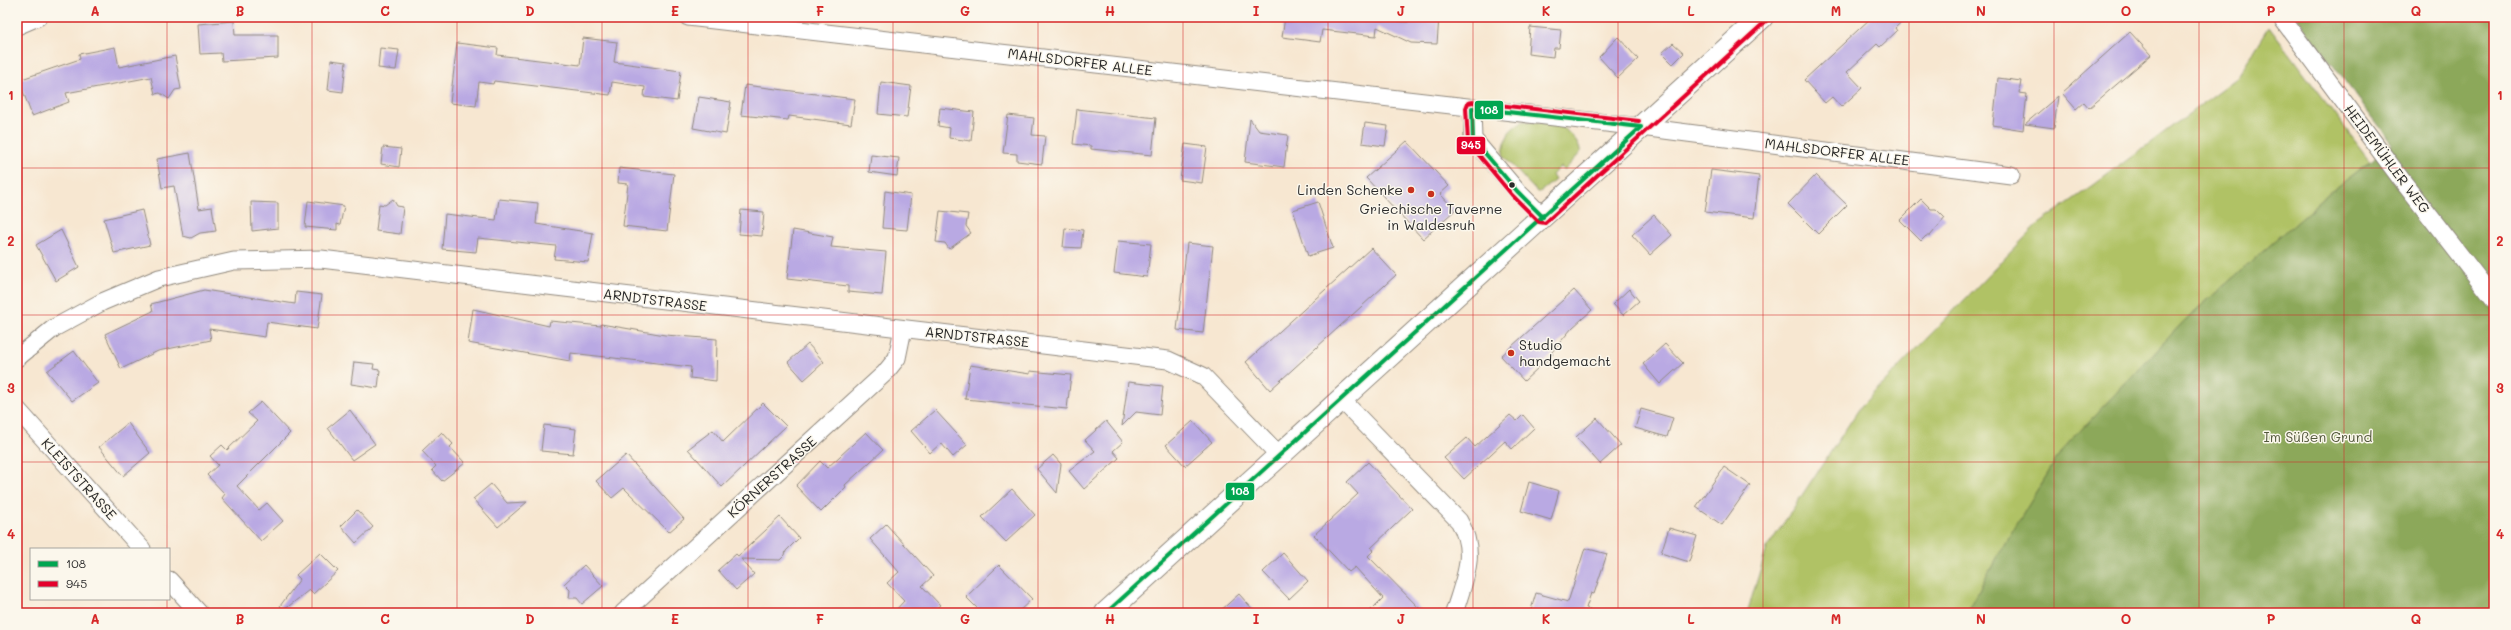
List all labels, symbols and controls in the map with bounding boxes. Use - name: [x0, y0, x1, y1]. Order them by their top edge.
- text: A: [90, 2, 100, 19]
- text: B: [236, 2, 245, 19]
- text: C: [380, 2, 390, 19]
- text: D: [525, 2, 535, 19]
- text: E: [671, 2, 679, 19]
- text: F: [816, 2, 824, 19]
- text: G: [960, 2, 970, 19]
- text: H: [1105, 2, 1115, 19]
- text: I: [1253, 2, 1260, 19]
- text: J: [1397, 2, 1405, 19]
- text: K: [1542, 2, 1551, 19]
- text: L: [1687, 2, 1695, 19]
- text: M: [1831, 2, 1841, 19]
- text: N: [1976, 2, 1986, 19]
- text: O: [2121, 2, 2131, 19]
- text: P: [2267, 2, 2276, 19]
- text: Q: [2411, 2, 2421, 19]
- street label: MAHLSDORFER ALLEE: [1007, 43, 1153, 80]
- text: 1: [8, 86, 14, 103]
- text: 1: [2497, 86, 2503, 103]
- line badge: 108: [1474, 100, 1504, 120]
- street label: HEIDEMÜHLER WEG: [2340, 100, 2435, 217]
- text: 108: [1480, 102, 1499, 117]
- street label: MAHLSDORFER ALLEE: [1764, 133, 1910, 170]
- line badge: 945: [1456, 136, 1486, 155]
- text: 945: [1461, 137, 1482, 152]
- place label: Linden Schenke: [1297, 180, 1403, 199]
- unlabelled marker: [1507, 180, 1517, 190]
- marker: Linden Schenke: [1406, 185, 1416, 195]
- marker: Griechische Taverne in Waldesruh: [1426, 189, 1436, 199]
- place label: Griechische Taverne in Waldesruh: [1360, 199, 1502, 234]
- text: 2: [7, 232, 15, 249]
- text: 2: [2496, 232, 2504, 249]
- street label: ARNDTSTRASSE: [602, 284, 708, 315]
- street label: ARNDTSTRASSE: [924, 322, 1030, 351]
- place label: Studio handgemacht: [1519, 335, 1611, 370]
- marker: Studio handgemacht: [1506, 348, 1516, 358]
- text: 3: [7, 379, 15, 396]
- text: 3: [2496, 379, 2504, 396]
- park label: Im Süßen Grund: [2264, 427, 2373, 446]
- street label: KÖRNERSTRASSE: [723, 431, 820, 522]
- street label: KLEISTSTRASSE: [38, 434, 121, 524]
- line badge: 108: [1225, 482, 1255, 501]
- text: 108: [1231, 483, 1250, 498]
- text: 4: [7, 525, 15, 542]
- text: 4: [2496, 525, 2504, 542]
- legend: [30, 548, 170, 600]
- text: 108: [66, 555, 86, 571]
- text: 945: [66, 575, 87, 591]
- text: A: [90, 610, 100, 627]
- text: B: [236, 610, 245, 627]
- text: C: [380, 610, 390, 627]
- text: D: [525, 610, 535, 627]
- text: E: [671, 610, 679, 627]
- text: F: [816, 610, 824, 627]
- text: G: [960, 610, 970, 627]
- text: H: [1105, 610, 1115, 627]
- text: I: [1253, 610, 1260, 627]
- text: J: [1397, 610, 1405, 627]
- text: K: [1542, 610, 1551, 627]
- text: L: [1687, 610, 1695, 627]
- text: M: [1831, 610, 1841, 627]
- text: N: [1976, 610, 1986, 627]
- text: O: [2121, 610, 2131, 627]
- text: P: [2267, 610, 2276, 627]
- text: Q: [2411, 610, 2421, 627]

